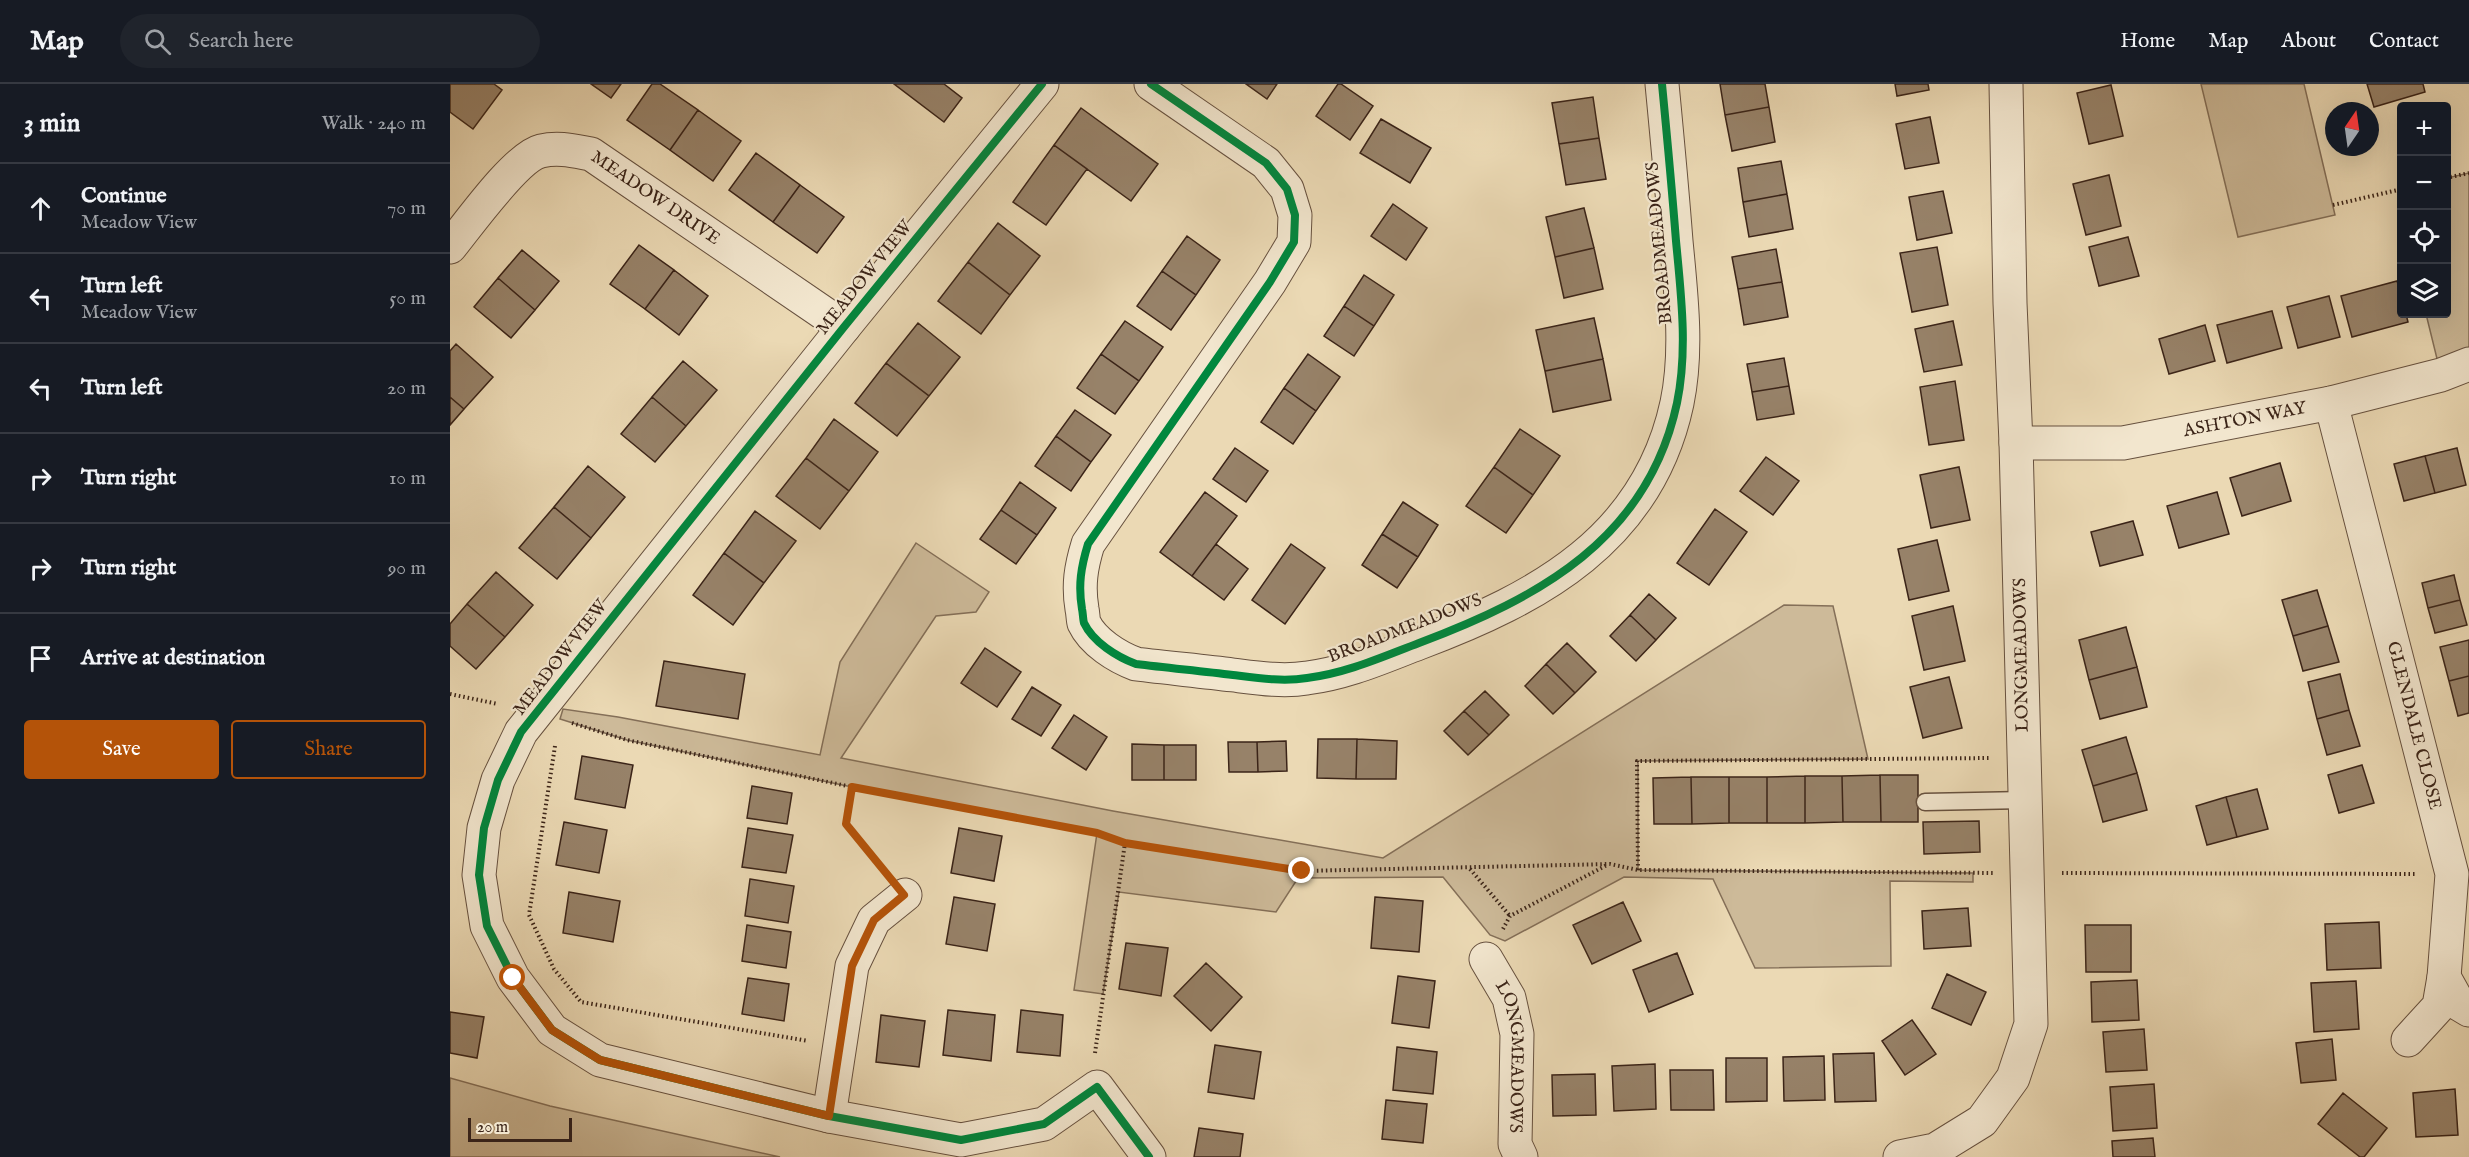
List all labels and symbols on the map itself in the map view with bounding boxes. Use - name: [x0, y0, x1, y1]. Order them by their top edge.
- north arrow: [2325, 102, 2379, 156]
- street label: MEADOW DRIVE: [586, 146, 725, 250]
- street label: BROADMEADOWS: [1641, 161, 1679, 325]
- street label: MEADOW VIEW: [812, 215, 919, 340]
- street label: ASHTON WAY: [2180, 396, 2309, 443]
- street label: LONGMEADOWS: [2009, 578, 2035, 732]
- street label: BROADMEADOWS: [1325, 589, 1485, 669]
- street label: MEADOW VIEW: [509, 595, 614, 721]
- street label: GLENDALE CLOSE: [2381, 639, 2447, 812]
- route end: [1288, 857, 1314, 883]
- route start: [499, 964, 525, 990]
- street label: LONGMEADOWS: [1490, 976, 1529, 1133]
- scale bar: [468, 1115, 572, 1142]

